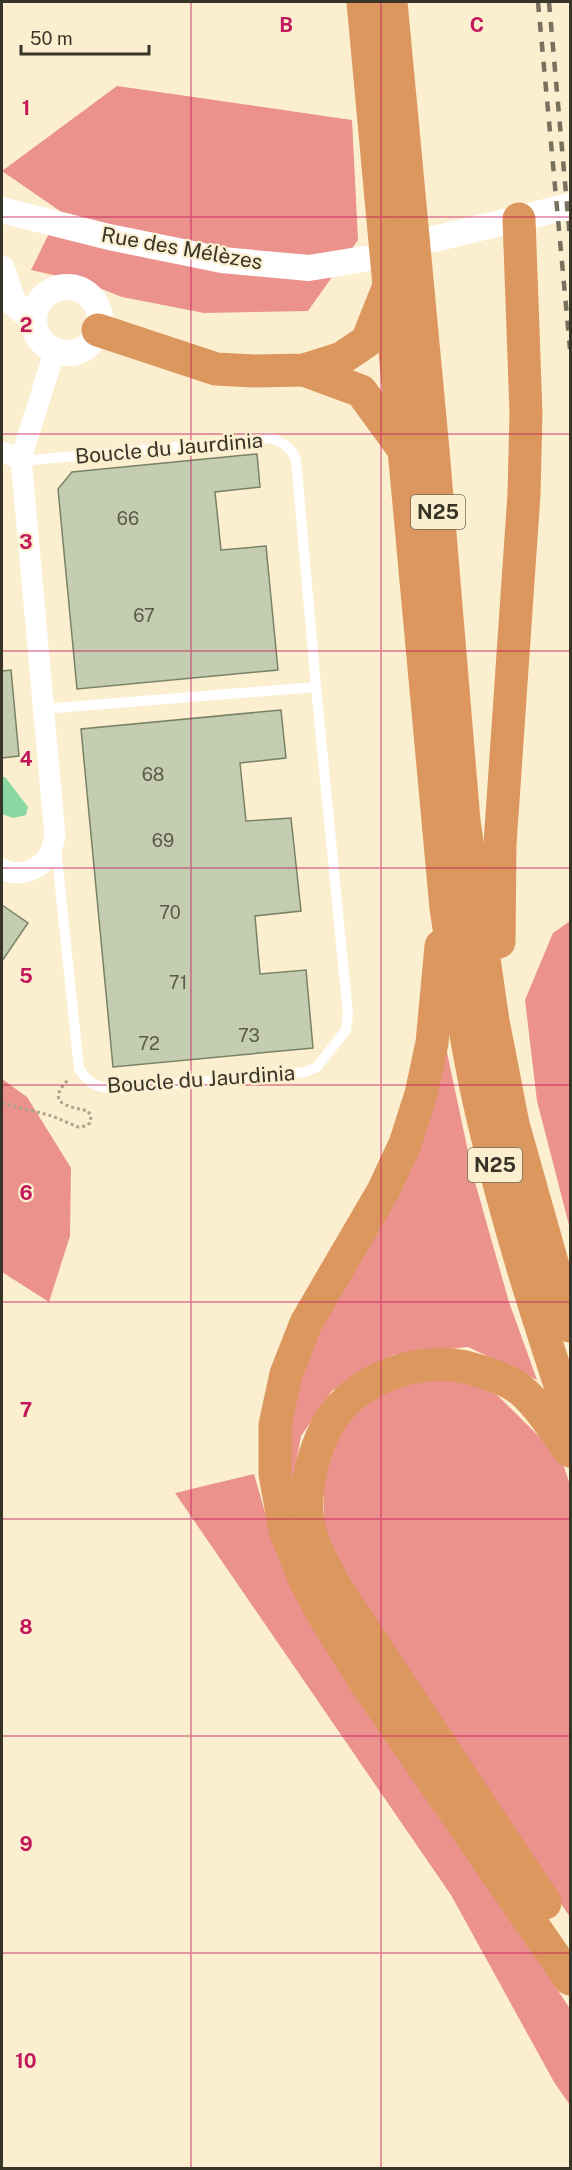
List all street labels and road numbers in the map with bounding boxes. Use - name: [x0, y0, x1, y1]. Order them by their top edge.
- street label: Rue des Mélèzes: [100, 222, 264, 274]
- street label: Boucle du Jaurdinia: [74, 427, 264, 469]
- road number: N25: [411, 495, 465, 529]
- street label: Boucle du Jaurdinia: [106, 1060, 296, 1098]
- road number: N25: [468, 1148, 522, 1182]

